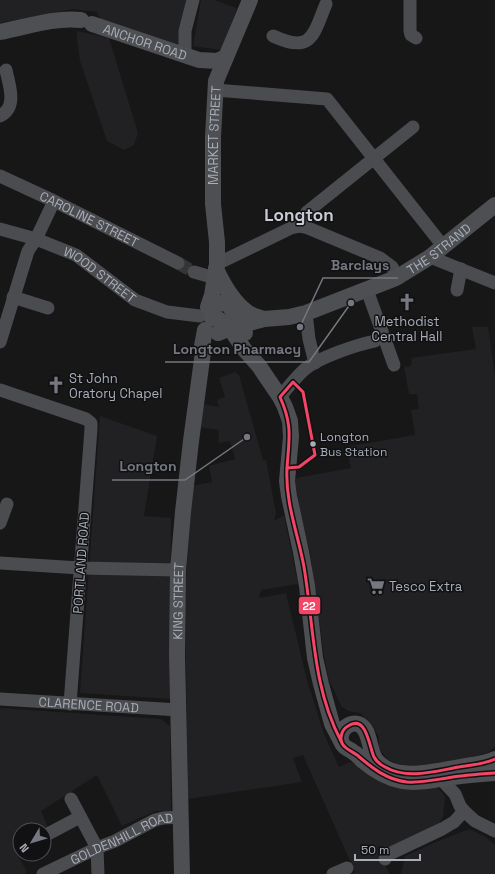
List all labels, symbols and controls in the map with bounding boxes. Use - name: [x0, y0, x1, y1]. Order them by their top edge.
- street label: ANCHOR ROAD: [101, 20, 189, 64]
- street label: MARKET STREET: [205, 85, 224, 185]
- street label: CAROLINE STREET: [37, 187, 142, 251]
- district label: Longton: [264, 204, 334, 226]
- street label: THE STRAND: [403, 219, 474, 278]
- street label: WOOD STREET: [61, 242, 140, 307]
- callout: Barclays: [323, 252, 398, 278]
- text: Barclays: [331, 256, 389, 274]
- church icon: Methodist Central Hall: [397, 292, 417, 312]
- place label: Methodist Central Hall: [372, 313, 442, 345]
- callout: Longton Pharmacy: [165, 336, 309, 362]
- text: Longton Pharmacy: [173, 340, 301, 358]
- place label: St John Oratory Chapel: [69, 370, 162, 402]
- church icon: St John Oratory Chapel: [46, 375, 66, 395]
- place label: Longton Bus Station: [320, 429, 387, 460]
- marker: Longton Bus Station: [308, 439, 318, 449]
- callout: Longton: [112, 454, 185, 480]
- text: Longton: [119, 457, 177, 475]
- street label: PORTLAND ROAD: [69, 512, 93, 614]
- street label: KING STREET: [169, 561, 187, 640]
- supermarket icon: Tesco Extra: [366, 576, 386, 596]
- place label: Tesco Extra: [389, 578, 463, 595]
- line badge: 22: [298, 596, 321, 615]
- text: 22: [302, 599, 316, 613]
- street label: CLARENCE ROAD: [38, 693, 140, 716]
- street label: GOLDENHILL ROAD: [67, 809, 174, 868]
- north arrow: [12, 822, 52, 862]
- scale bar: [355, 836, 420, 862]
- text: N: [16, 841, 32, 855]
- text: 50 m: [361, 842, 389, 858]

